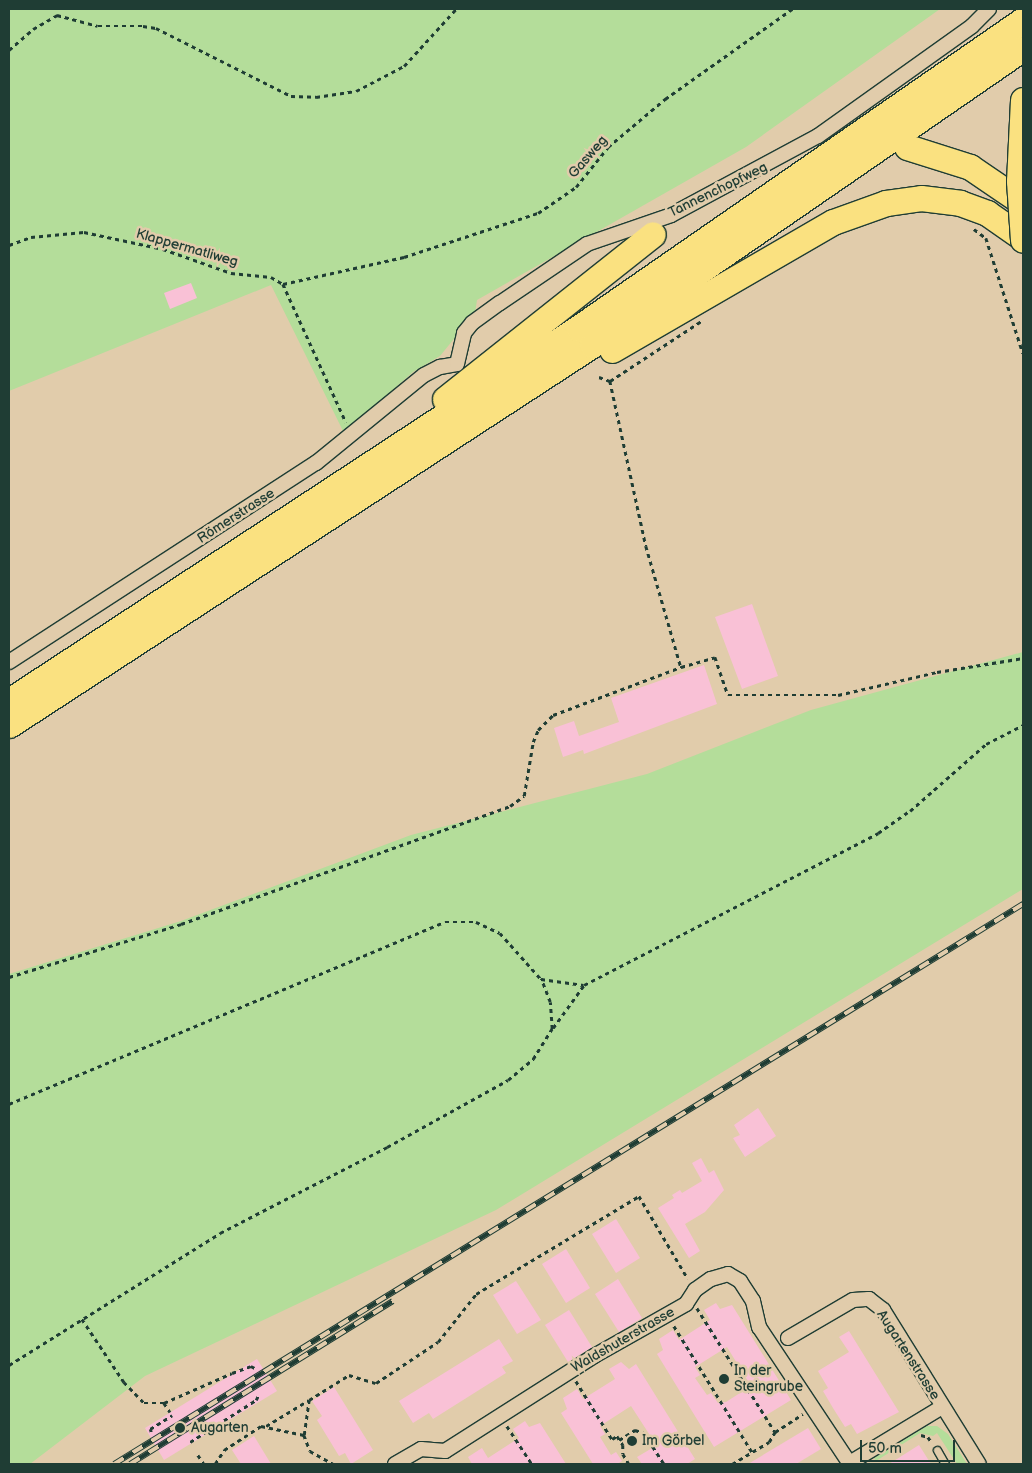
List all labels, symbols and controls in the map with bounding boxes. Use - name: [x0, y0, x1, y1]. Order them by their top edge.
- street label: Gasweg: [565, 132, 611, 182]
- street label: Tannenchopfweg: [666, 159, 770, 221]
- street label: Klappermatliweg: [134, 225, 240, 271]
- street label: Römerstrasse: [194, 485, 278, 547]
- street label: Waldshuterstrasse: [568, 1304, 678, 1376]
- street label: Augartenstrasse: [873, 1307, 943, 1403]
- place label: In der Steingrube: [734, 1363, 803, 1395]
- marker: In der Steingrube: [718, 1373, 730, 1385]
- place label: Augarten: [191, 1420, 249, 1436]
- marker: Augarten: [173, 1421, 187, 1435]
- scale bar: [862, 1430, 957, 1462]
- place label: Im Görbel: [642, 1433, 704, 1449]
- marker: Im Görbel: [626, 1435, 638, 1447]
- text: 50 m: [868, 1439, 902, 1458]

